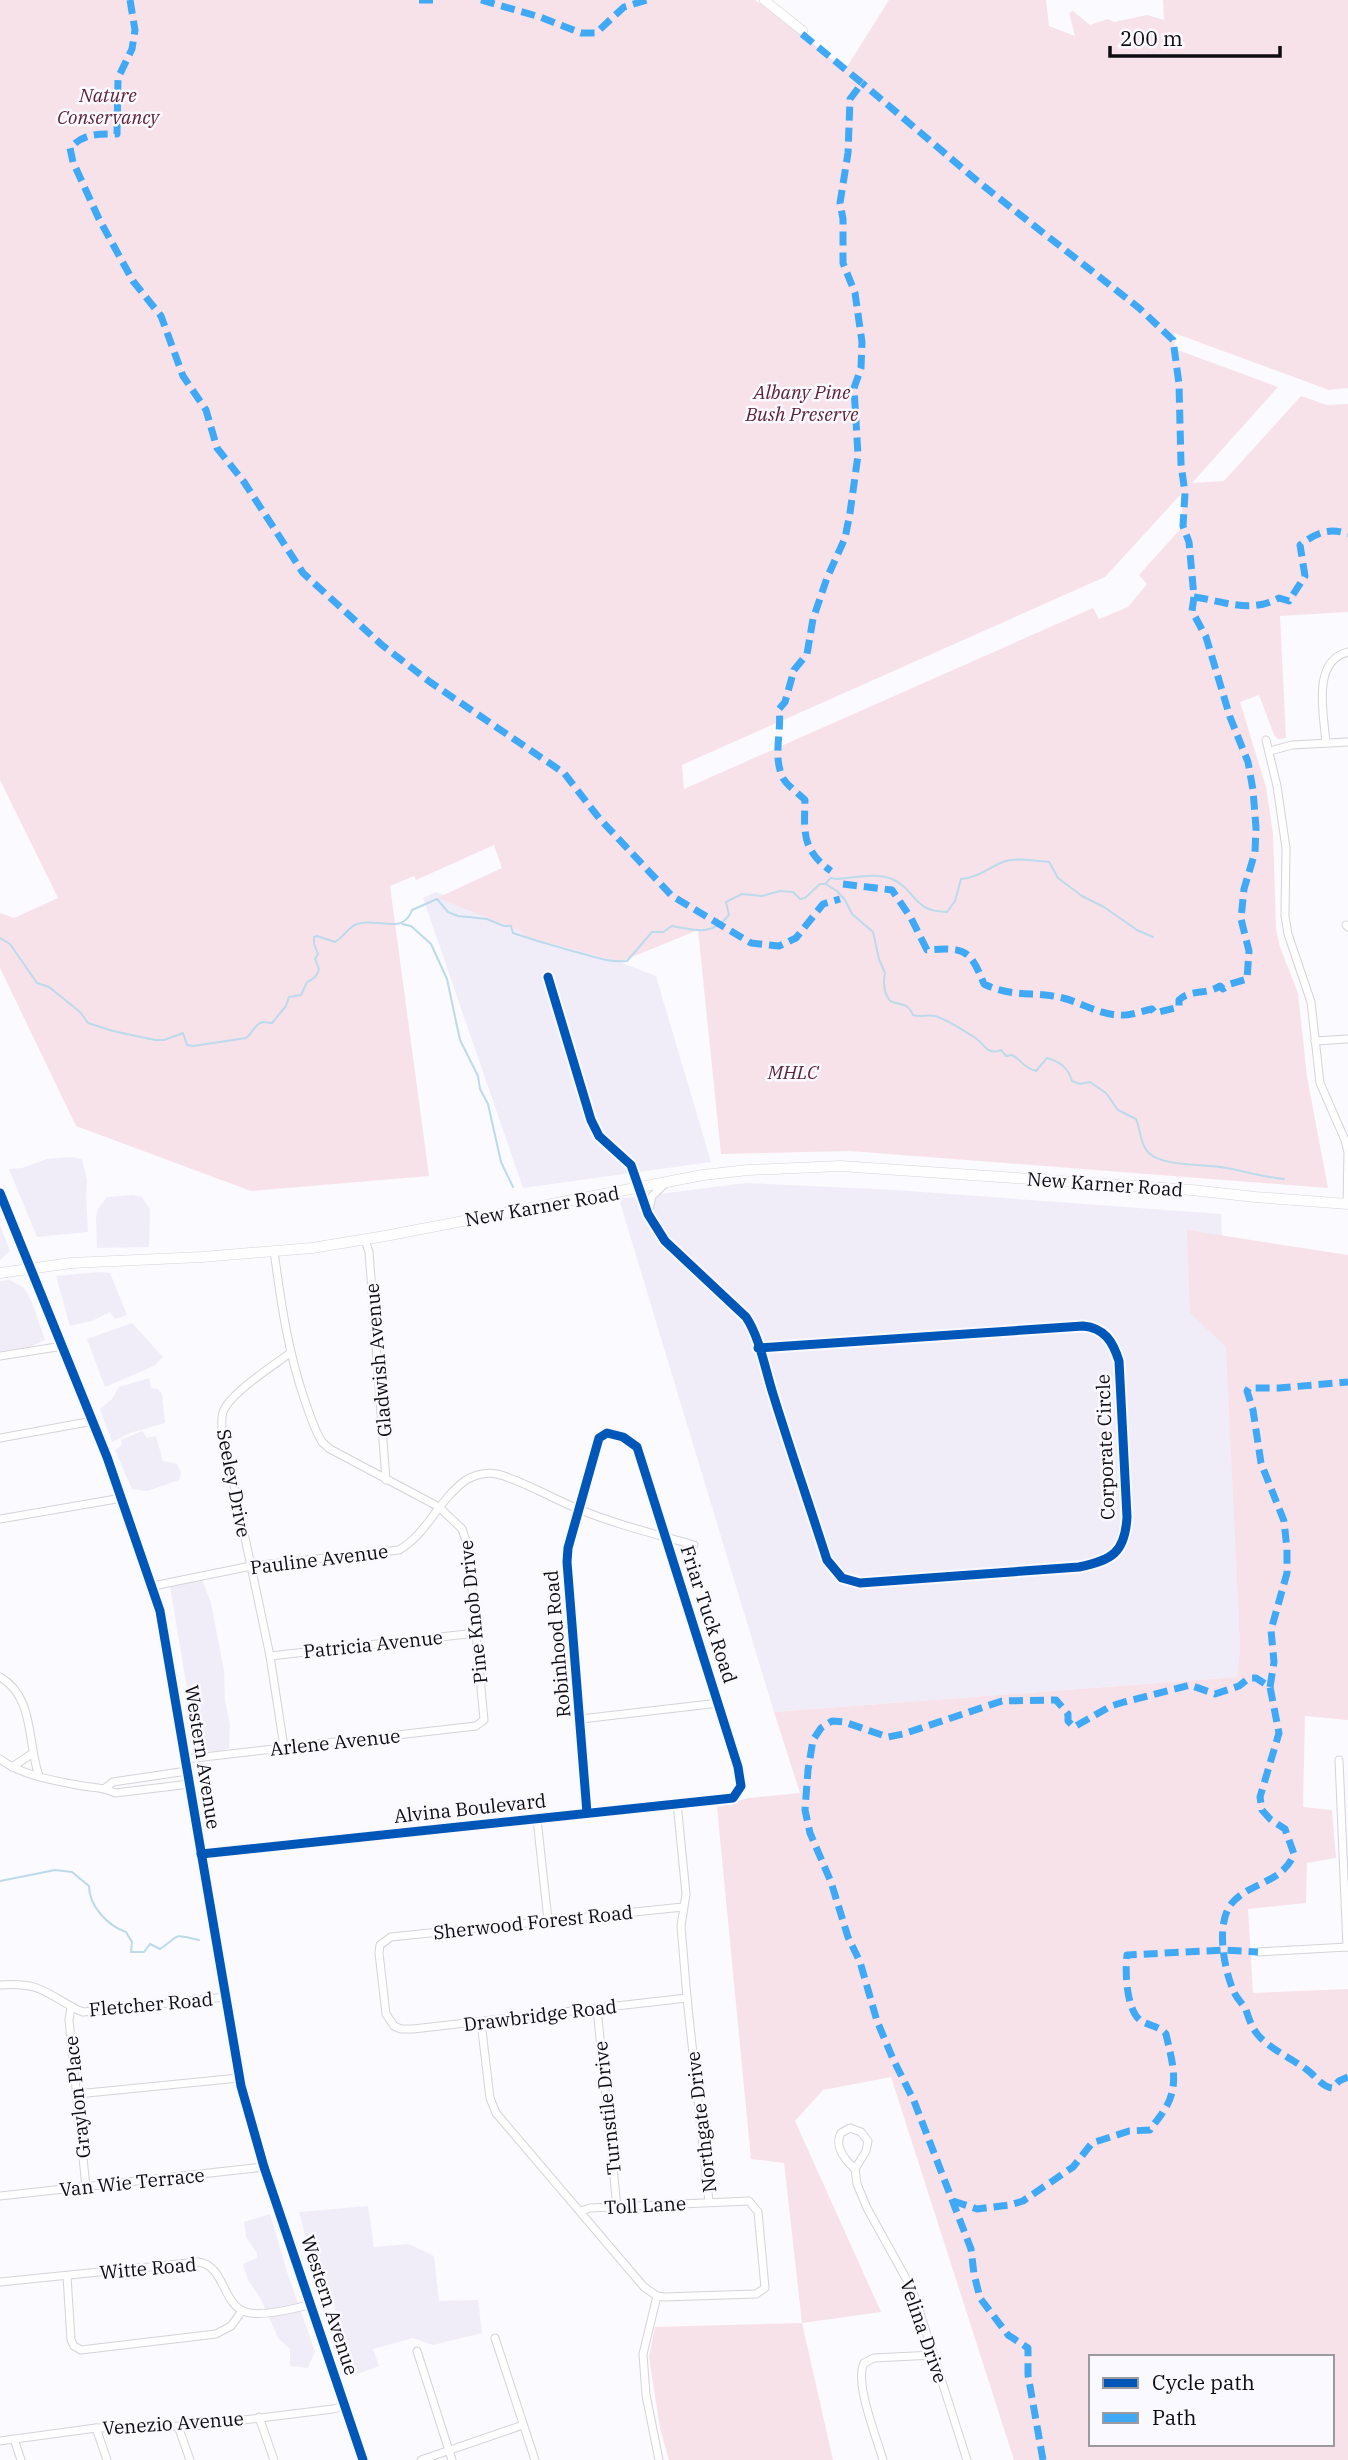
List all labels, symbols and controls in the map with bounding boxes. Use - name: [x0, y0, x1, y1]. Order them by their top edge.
- scale bar: [1110, 14, 1280, 58]
- text: 200 m: [1120, 24, 1183, 52]
- park label: Nature Conservancy: [57, 83, 160, 129]
- park label: Albany Pine Bush Preserve: [745, 380, 859, 426]
- park label: MHLC: [767, 1060, 820, 1084]
- street label: New Karner Road: [1026, 1167, 1184, 1201]
- street label: New Karner Road: [463, 1181, 621, 1231]
- street label: Gladwish Avenue: [359, 1282, 397, 1438]
- street label: Corporate Circle: [1090, 1374, 1120, 1520]
- street label: Seeley Drive: [212, 1427, 256, 1539]
- street label: Pauline Avenue: [249, 1539, 389, 1579]
- street label: Pine Knob Drive: [454, 1539, 492, 1685]
- street label: Friar Tuck Road: [675, 1542, 743, 1686]
- street label: Robinhood Road: [539, 1569, 575, 1719]
- street label: Patricia Avenue: [302, 1625, 444, 1663]
- street label: Western Avenue: [180, 1683, 226, 1831]
- street label: Arlene Avenue: [269, 1723, 401, 1761]
- street label: Alvina Boulevard: [393, 1788, 547, 1828]
- street label: Sherwood Forest Road: [432, 1900, 634, 1944]
- street label: Fletcher Road: [88, 1987, 214, 2021]
- street label: Drawbridge Road: [462, 1994, 618, 2036]
- street label: Graylon Place: [59, 2034, 95, 2160]
- street label: Turnstile Drive: [588, 2040, 626, 2176]
- street label: Northgate Drive: [680, 2050, 722, 2194]
- street label: Van Wie Terrace: [58, 2162, 206, 2202]
- street label: Toll Lane: [603, 2191, 687, 2219]
- street label: Western Avenue: [296, 2232, 364, 2378]
- street label: Witte Road: [99, 2252, 197, 2284]
- street label: Velina Drive: [895, 2276, 953, 2386]
- legend: [1089, 2355, 1334, 2446]
- text: Cycle path: [1152, 2368, 1255, 2396]
- text: Path: [1152, 2403, 1197, 2431]
- street label: Venezio Avenue: [102, 2406, 244, 2440]

